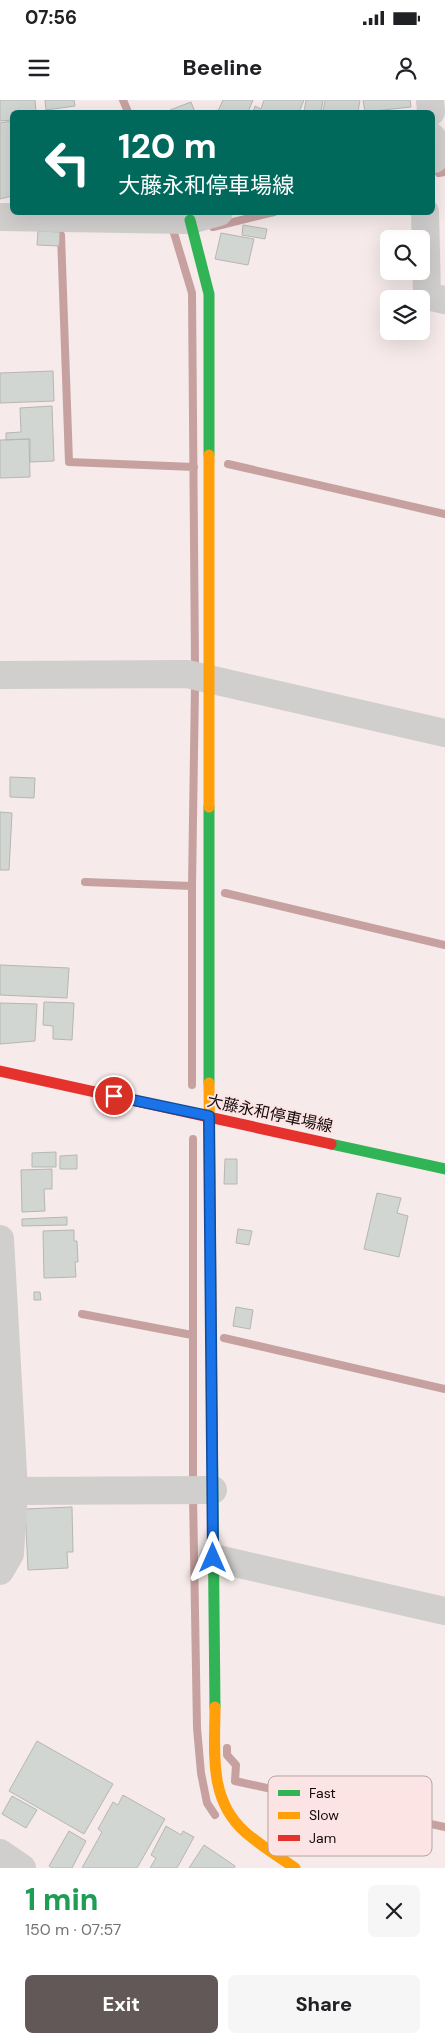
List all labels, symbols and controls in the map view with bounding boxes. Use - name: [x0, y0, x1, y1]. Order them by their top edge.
- text: 07:56: [25, 5, 77, 30]
- text: Beeline: [183, 53, 262, 82]
- icon: menu: [25, 54, 53, 82]
- icon: person: [392, 54, 420, 82]
- text: 120 m: [118, 123, 217, 169]
- icon: left: [35, 130, 100, 195]
- text: 大藤永和停車場線: [118, 171, 294, 200]
- map controls: [380, 230, 430, 340]
- button: search: [380, 230, 430, 280]
- button: layers: [380, 290, 430, 340]
- pin: [93, 1075, 135, 1117]
- icon: arrive: [100, 1082, 128, 1110]
- street label: 大藤永和停車場線: [205, 1090, 335, 1137]
- position arrow: [186, 1531, 238, 1583]
- legend: [268, 1776, 432, 1856]
- text: Fast: [309, 1784, 336, 1802]
- text: Slow: [309, 1806, 339, 1824]
- text: Jam: [309, 1829, 336, 1847]
- text: 1 min: [25, 1880, 98, 1919]
- button: close: [368, 1885, 420, 1937]
- text: 150 m · 07:57: [25, 1919, 121, 1940]
- button: Exit: [25, 1975, 218, 2033]
- button: Share: [228, 1975, 420, 2033]

